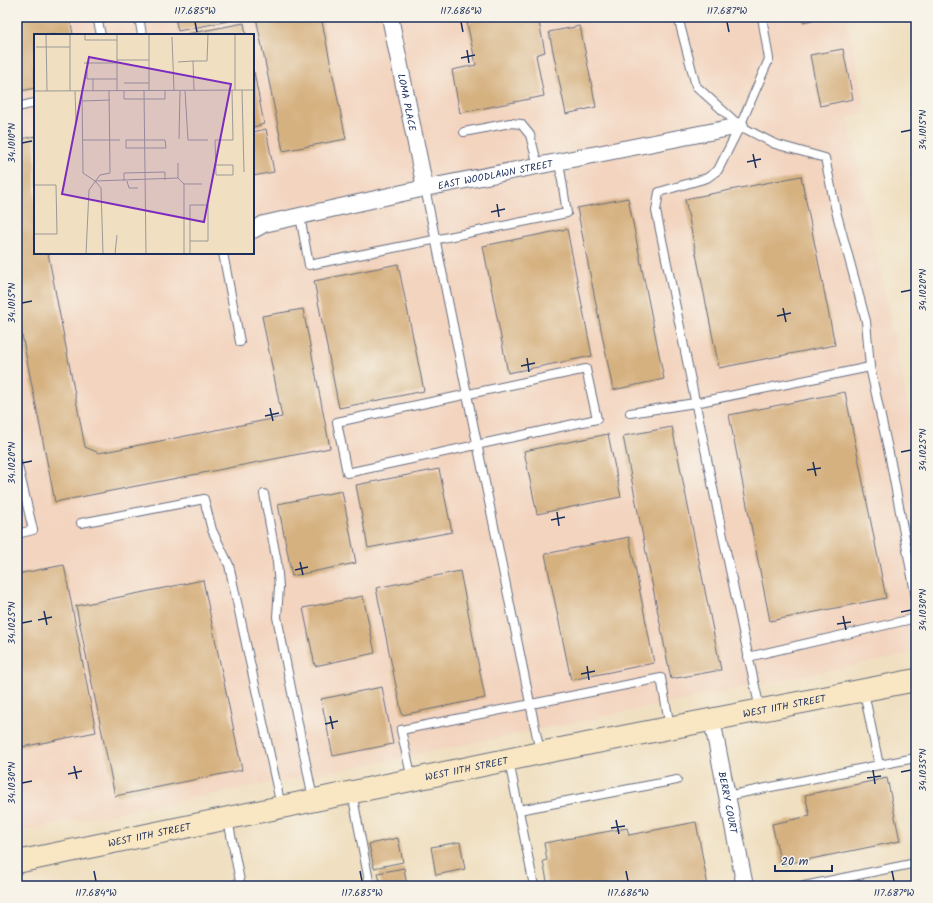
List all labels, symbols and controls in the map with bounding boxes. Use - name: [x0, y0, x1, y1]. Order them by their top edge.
- text: 117.685°W: [174, 3, 216, 19]
- text: 117.686°W: [440, 3, 482, 19]
- text: 117.687°W: [707, 3, 748, 19]
- inset map: [34, 34, 254, 254]
- street label: LOMA PLACE: [393, 72, 420, 134]
- text: 34.1015°N: [915, 110, 931, 150]
- text: 34.1010°N: [4, 123, 20, 163]
- street label: EAST WOODLAWN STREET: [436, 156, 556, 194]
- text: 34.1020°N: [915, 268, 931, 311]
- text: 34.1015°N: [4, 283, 20, 323]
- text: 34.1025°N: [915, 428, 931, 472]
- text: 34.1020°N: [4, 441, 20, 484]
- text: 34.1030°N: [915, 588, 931, 631]
- text: 34.1025°N: [4, 601, 20, 645]
- street label: WEST 11TH STREET: [741, 690, 829, 722]
- text: 34.1035°N: [915, 748, 931, 791]
- street label: WEST 11TH STREET: [424, 753, 511, 786]
- text: 34.1030°N: [4, 761, 20, 804]
- street label: BERRY COURT: [713, 770, 742, 837]
- street label: WEST 11TH STREET: [106, 819, 194, 852]
- scale bar: [775, 847, 832, 873]
- text: 20 m: [781, 852, 809, 871]
- text: 117.684°W: [75, 885, 117, 901]
- text: 117.685°W: [341, 885, 383, 901]
- text: 117.686°W: [607, 885, 649, 901]
- text: 117.687°W: [874, 885, 915, 901]

